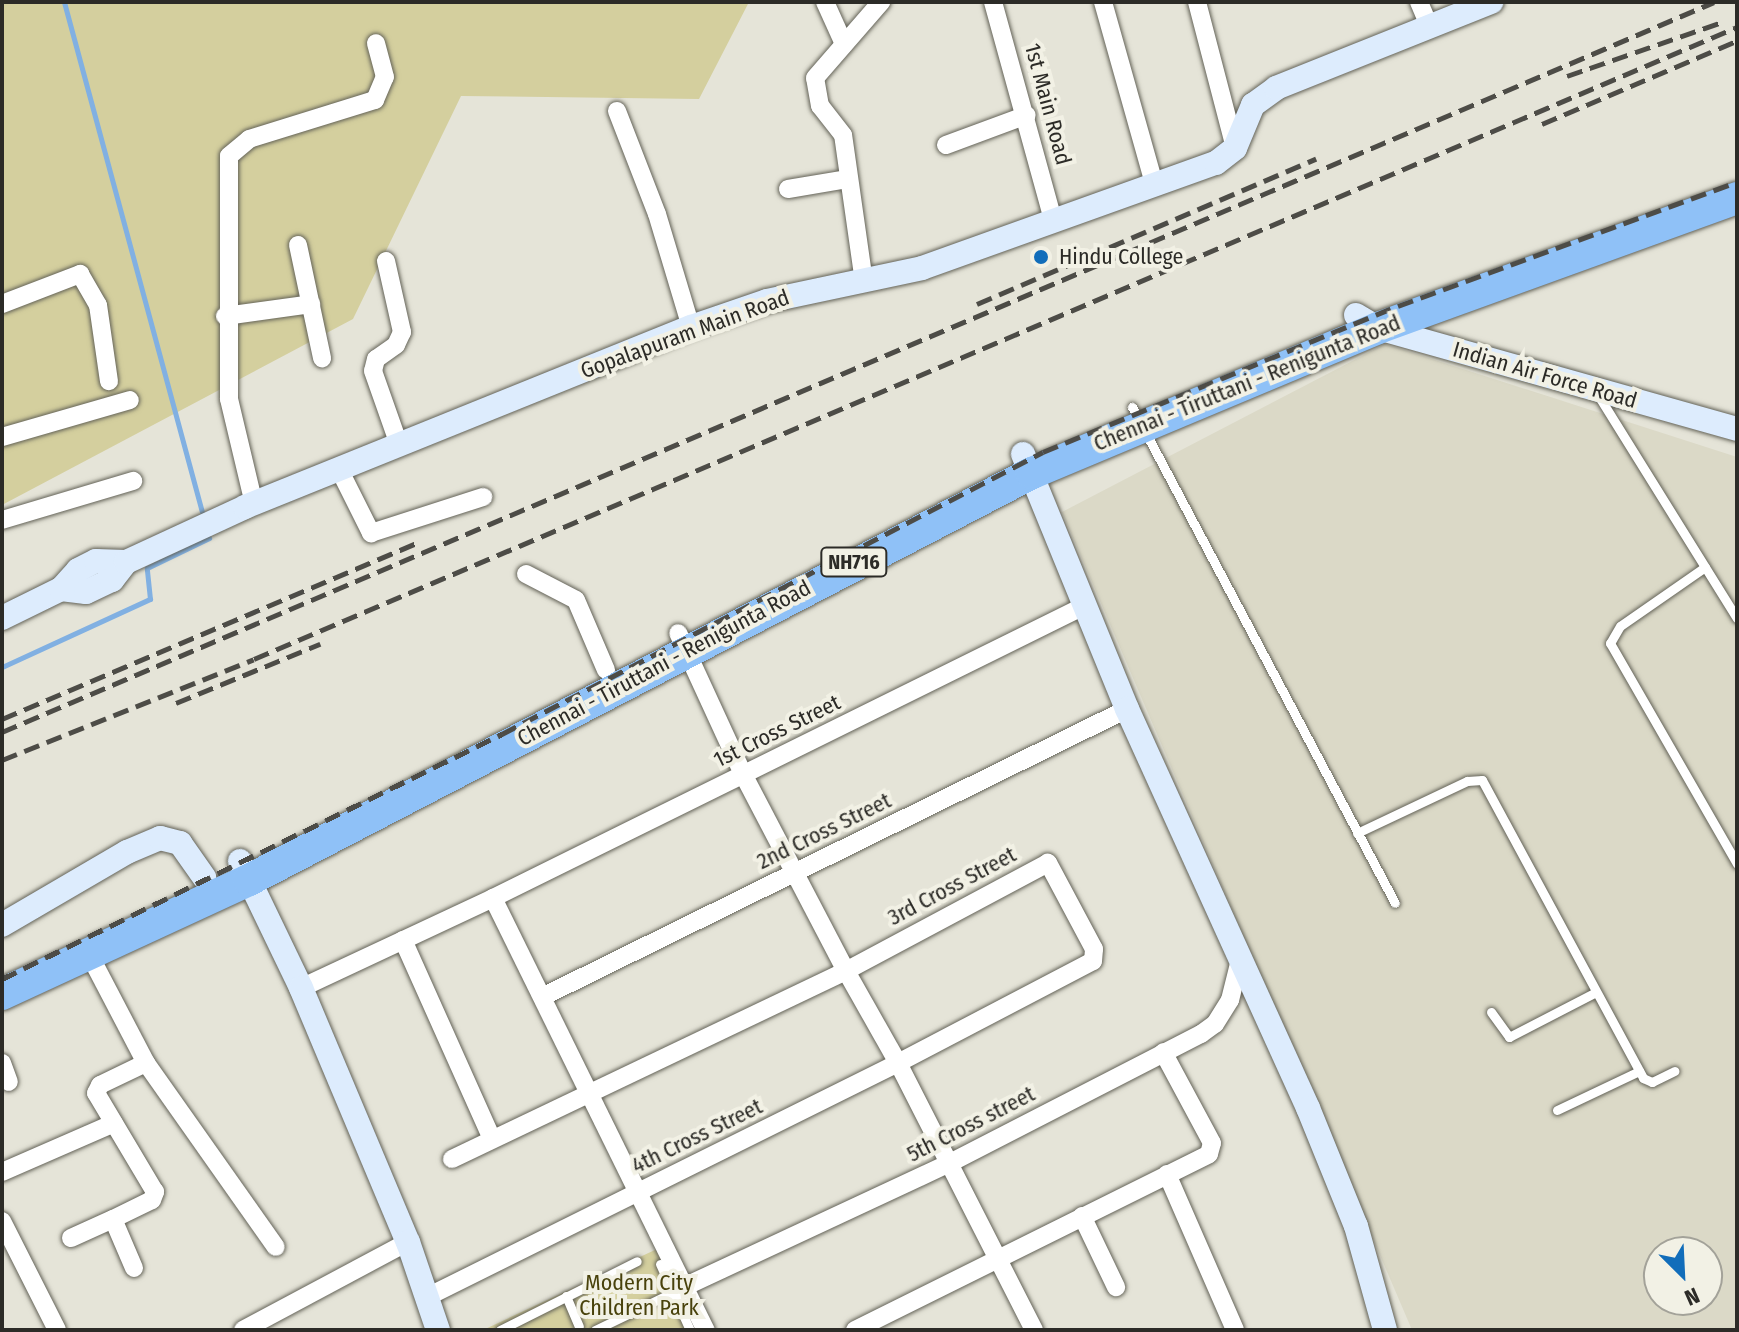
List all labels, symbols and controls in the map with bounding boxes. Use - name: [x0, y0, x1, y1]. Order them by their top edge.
- street label: 1st Main Road: [1019, 40, 1077, 168]
- place label: Hindu College: [1059, 244, 1183, 270]
- marker: Hindu College: [1030, 246, 1052, 268]
- street label: Gopalapuram Main Road: [577, 284, 793, 384]
- street label: Chennai - Tiruttani - Renigunta Road: [1090, 309, 1404, 457]
- street label: Indian Air Force Road: [1450, 336, 1640, 414]
- road number: NH716: [820, 546, 888, 578]
- street label: Chennai - Tiruttani - Renigunta Road: [513, 574, 815, 752]
- street label: 1st Cross Street: [709, 689, 845, 773]
- street label: 2nd Cross Street: [753, 787, 895, 875]
- street label: 3rd Cross Street: [883, 841, 1021, 931]
- street label: 5th Cross street: [903, 1081, 1039, 1167]
- street label: 4th Cross Street: [627, 1093, 767, 1179]
- north arrow: [1643, 1236, 1723, 1316]
- park label: Modern City Children Park: [579, 1269, 699, 1320]
- text: N: [1681, 1282, 1704, 1312]

